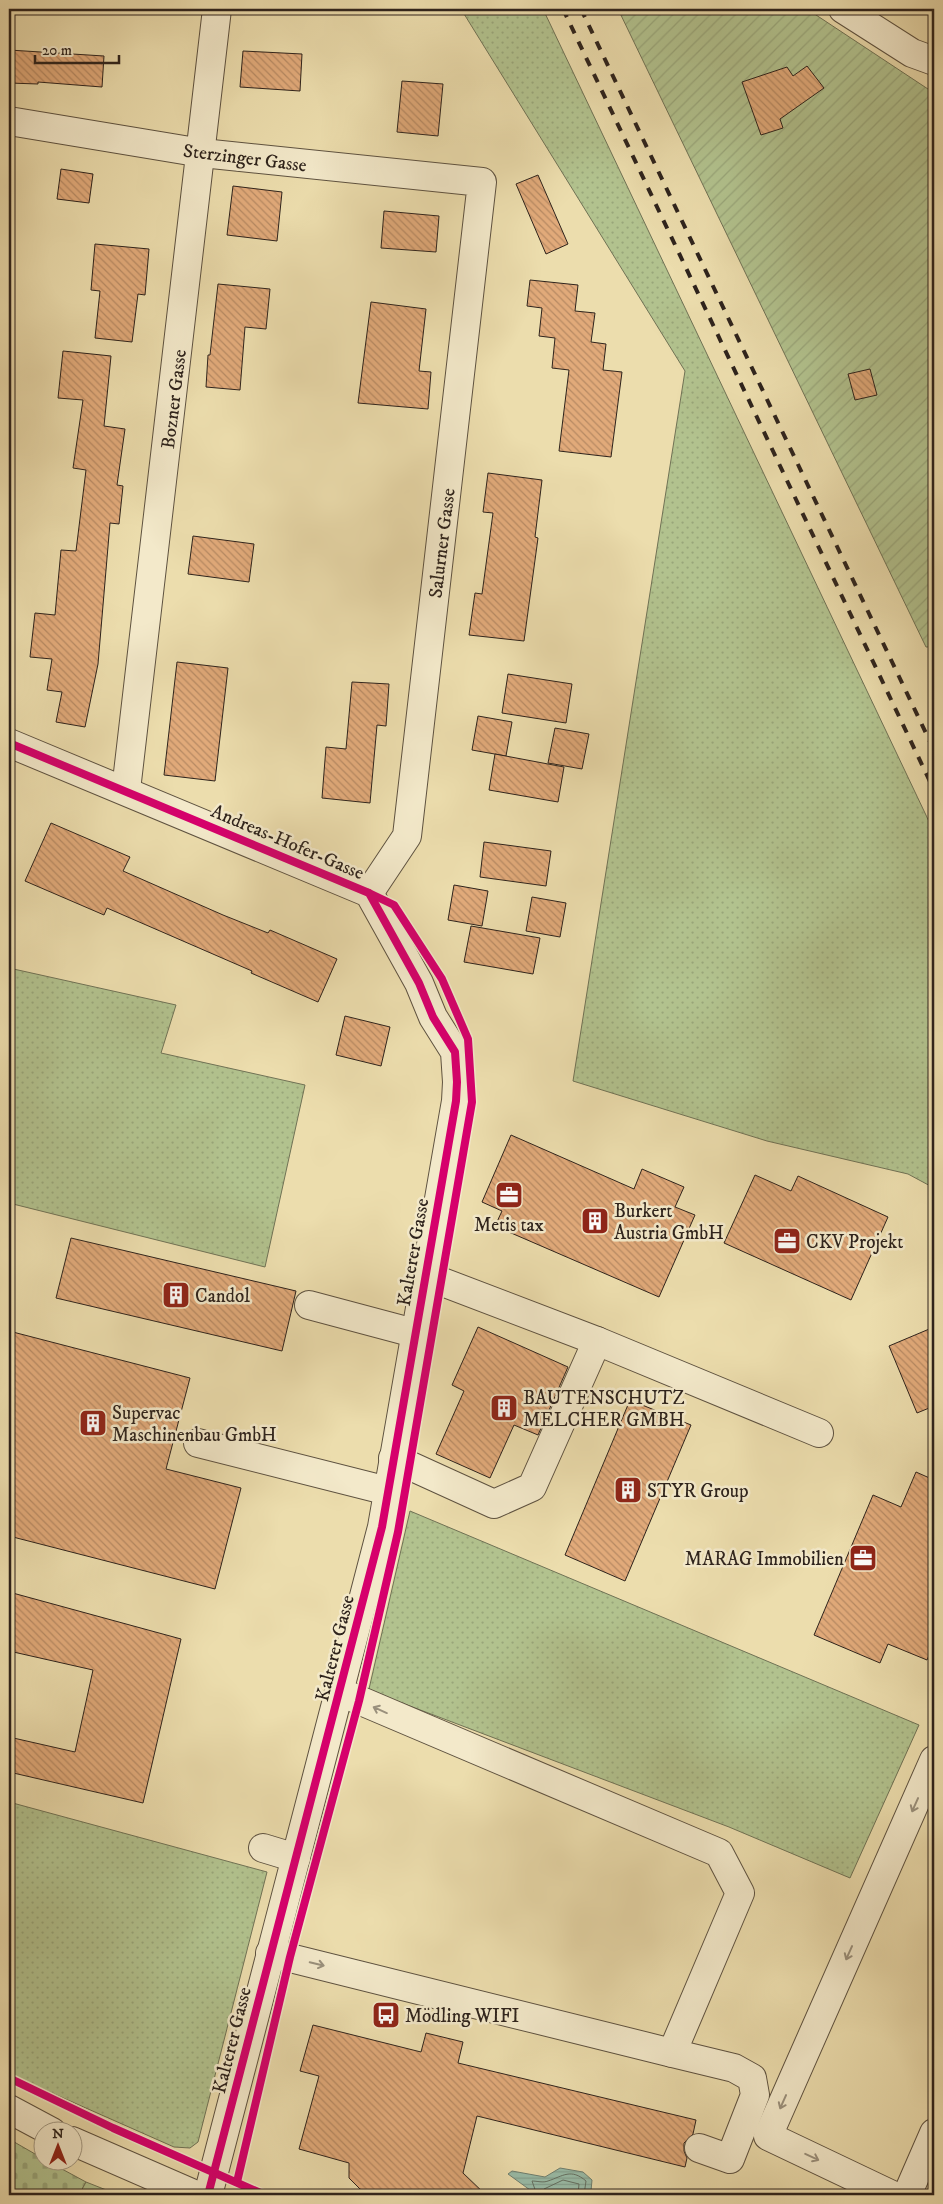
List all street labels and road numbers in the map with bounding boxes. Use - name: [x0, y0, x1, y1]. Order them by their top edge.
- street label: Sterzinger Gasse: [182, 140, 308, 177]
- street label: Bozner Gasse: [157, 348, 192, 450]
- street label: Salurner Gasse: [424, 487, 461, 600]
- street label: Andreas-Hofer-Gasse: [207, 800, 367, 885]
- street label: Kalterer Gasse: [393, 1196, 434, 1308]
- street label: Kalterer Gasse: [311, 1593, 360, 1704]
- street label: Kalterer Gasse: [208, 1985, 257, 2096]

